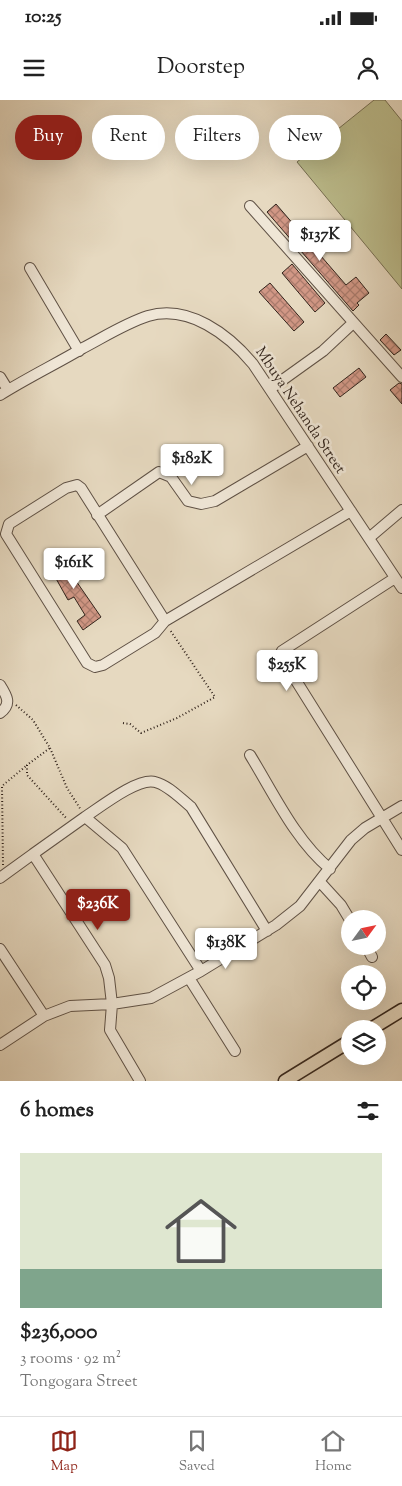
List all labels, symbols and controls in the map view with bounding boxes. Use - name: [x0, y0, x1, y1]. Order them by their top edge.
- text: 10:25: [25, 4, 61, 31]
- text: Doorstep: [157, 52, 245, 84]
- icon: menu: [20, 54, 48, 82]
- icon: person: [354, 54, 382, 82]
- chip: Buy: [15, 115, 82, 160]
- chip: Rent: [92, 115, 165, 160]
- chip: Filters: [175, 115, 259, 160]
- chip: New: [269, 115, 341, 160]
- pin: $137K: [285, 220, 355, 262]
- text: $137K: [300, 224, 340, 247]
- street label: Mbuya Nehanda Street: [249, 343, 350, 478]
- pin: $182K: [157, 444, 227, 486]
- text: $182K: [172, 448, 212, 471]
- pin: $161K: [39, 548, 109, 590]
- text: $161K: [55, 552, 93, 575]
- pin: $255K: [252, 650, 322, 692]
- text: $255K: [268, 654, 306, 677]
- pin: $236K: [63, 888, 133, 931]
- text: $236K: [77, 893, 119, 916]
- north arrow: [341, 910, 386, 955]
- map controls: [341, 910, 386, 1065]
- pin: $138K: [191, 928, 261, 970]
- text: $138K: [206, 932, 246, 955]
- button: locate: [341, 965, 386, 1010]
- button: layers: [341, 1020, 386, 1065]
- text: 6 homes: [20, 1096, 94, 1126]
- icon: filters: [354, 1097, 382, 1125]
- icon: home: [156, 1186, 246, 1276]
- text: $236,000: [20, 1318, 97, 1348]
- text: 3 rooms · 92 m²: [20, 1348, 121, 1371]
- text: Tongogara Street: [20, 1371, 137, 1394]
- tab: Map: [50, 1427, 78, 1477]
- tab: Saved: [179, 1427, 215, 1477]
- tab: Home: [315, 1427, 352, 1477]

